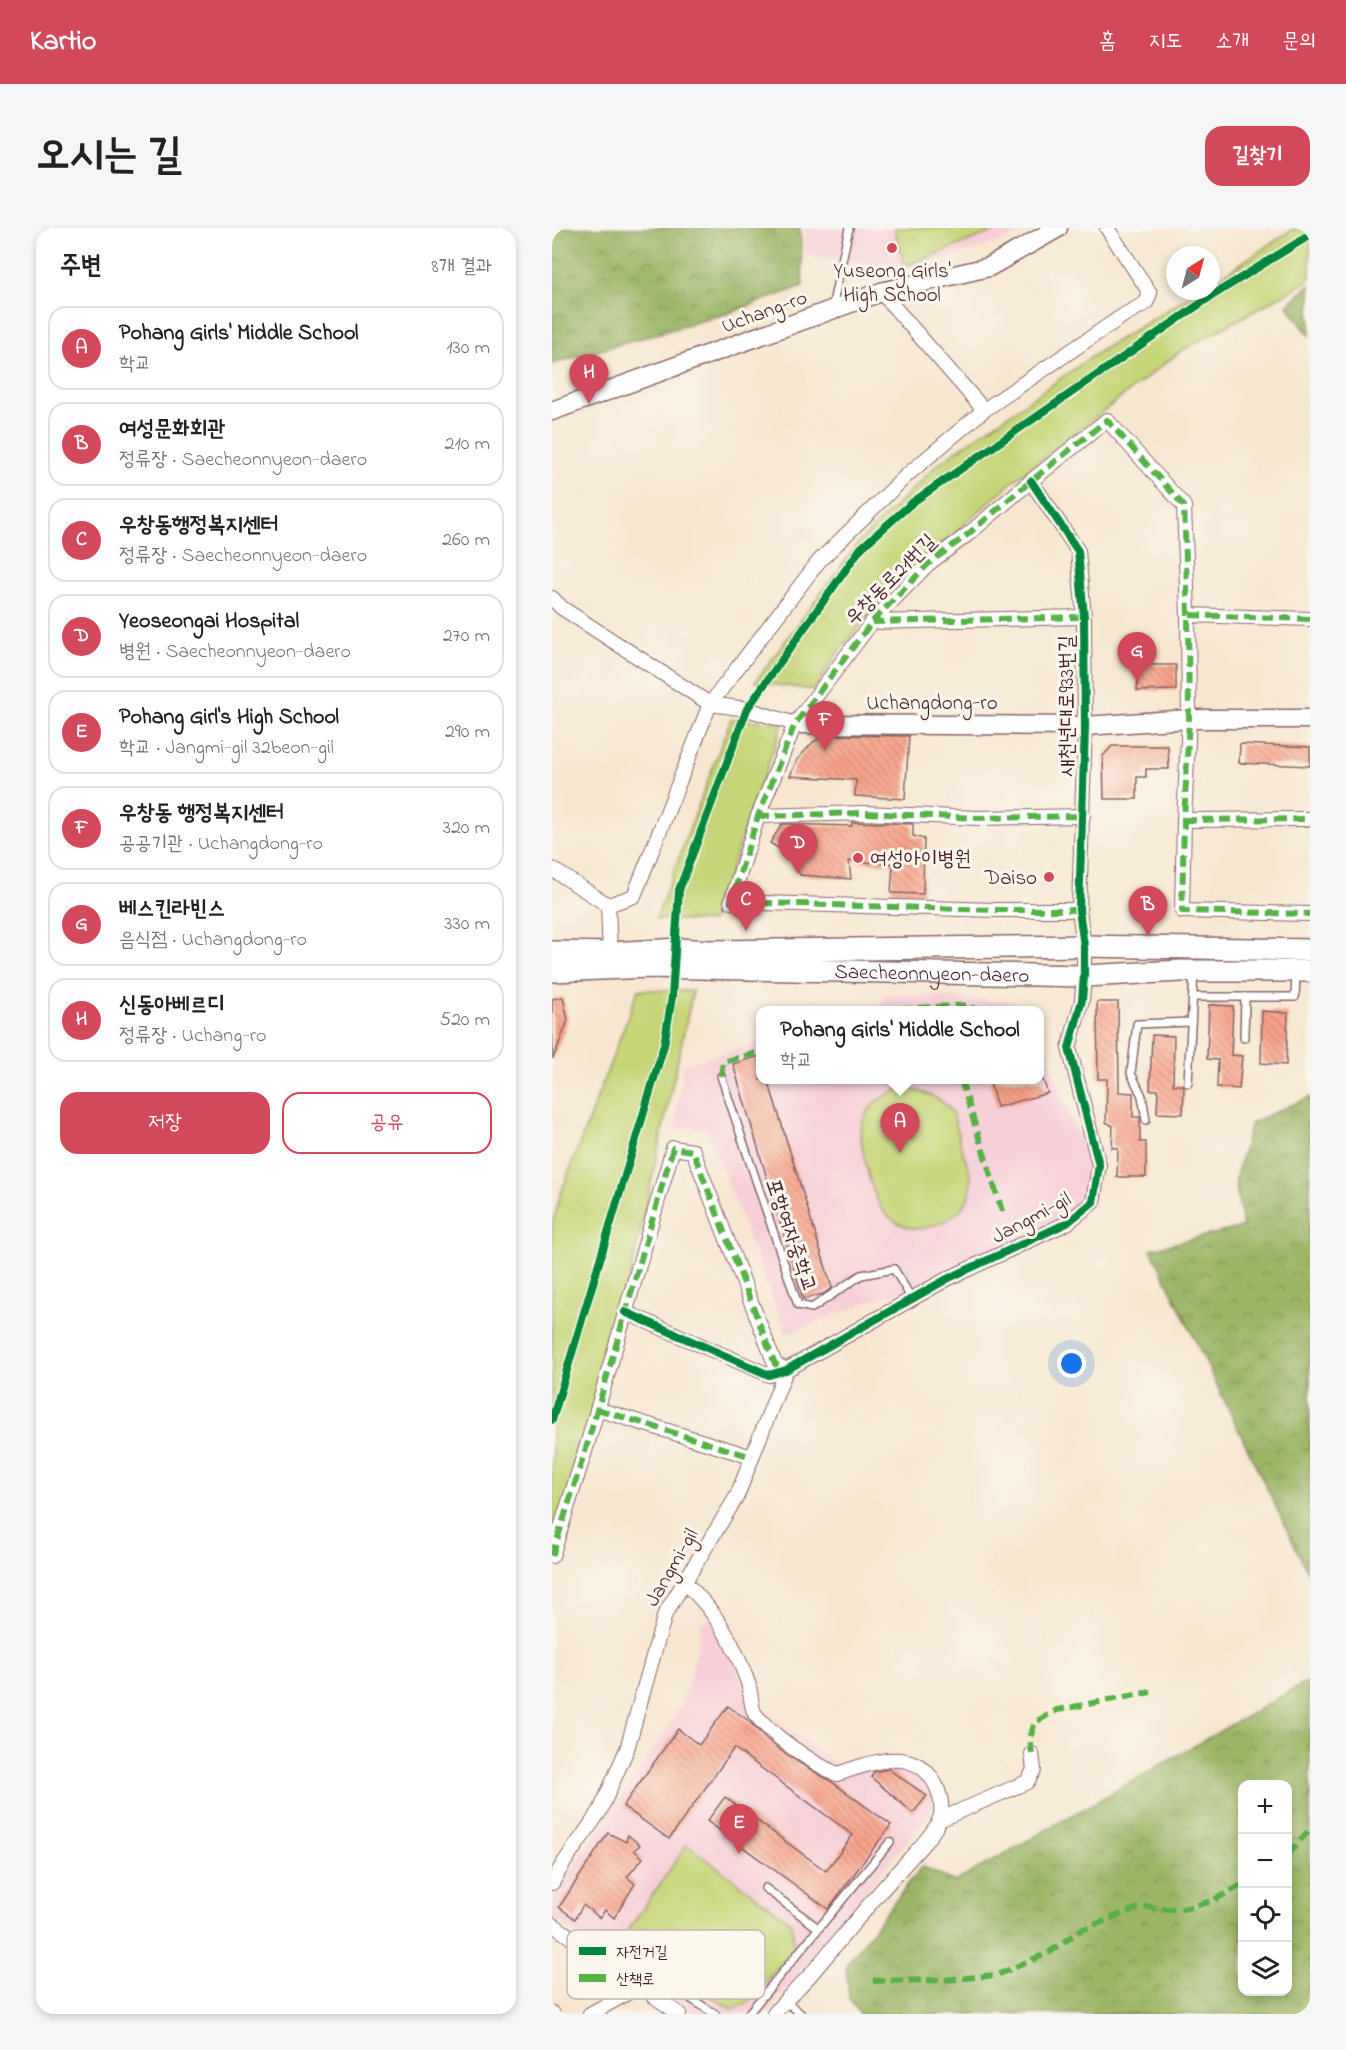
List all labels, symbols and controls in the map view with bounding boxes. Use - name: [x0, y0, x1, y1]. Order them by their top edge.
- text: Kartio: [30, 22, 96, 63]
- text: 홈: [1099, 27, 1116, 57]
- text: 지도: [1149, 27, 1182, 57]
- text: 소개: [1215, 27, 1249, 57]
- text: 문의: [1282, 27, 1316, 57]
- text: 오시는 길: [36, 126, 182, 187]
- button: 길찾기: [1205, 126, 1310, 186]
- marker: Yuseong Girls' High School: [885, 241, 899, 255]
- north arrow: [1166, 246, 1220, 300]
- text: 주변: [60, 248, 102, 286]
- text: 8개 결과: [431, 253, 492, 282]
- place label: Yuseong Girls' High School: [833, 257, 951, 313]
- street label: Uchang-ro: [718, 284, 812, 344]
- text: Pohang Girls' Middle School: [119, 318, 358, 350]
- text: A: [75, 334, 88, 363]
- text: 130 m: [446, 334, 490, 363]
- text: 학교: [119, 350, 151, 379]
- pin: H: [570, 354, 609, 404]
- text: 여성문화회관: [119, 414, 225, 446]
- text: B: [75, 430, 88, 459]
- text: 210 m: [445, 430, 490, 459]
- text: 정류장 · Saecheonnyeon-daero: [119, 446, 367, 475]
- text: 우창동행정복지센터: [119, 510, 278, 542]
- text: C: [76, 526, 87, 555]
- text: 260 m: [442, 526, 490, 555]
- street label: 우창동로21번길: [839, 528, 944, 633]
- text: 정류장 · Saecheonnyeon-daero: [119, 542, 367, 571]
- text: Yeoseongai Hospital: [119, 606, 299, 638]
- text: D: [74, 622, 89, 651]
- text: 270 m: [443, 622, 490, 651]
- pin: G: [1118, 632, 1156, 682]
- street label: 새천년대로933번길: [1053, 635, 1083, 777]
- text: 병원 · Saecheonnyeon-daero: [119, 638, 351, 667]
- street label: Uchangdong-ro: [866, 689, 998, 721]
- text: Pohang Girl's High School: [119, 702, 339, 734]
- pin: F: [806, 702, 844, 751]
- text: E: [75, 718, 88, 747]
- text: 290 m: [445, 718, 490, 747]
- text: 학교 · Jangmi-gil 32beon-gil: [119, 734, 334, 763]
- text: 우창동 행정복지센터: [119, 798, 284, 830]
- text: F: [75, 814, 88, 843]
- text: 320 m: [443, 814, 490, 843]
- pin: D: [778, 824, 818, 874]
- text: 공공기관 · Uchangdong-ro: [119, 830, 323, 859]
- place label: 여성아이병원: [870, 845, 971, 875]
- marker: 여성아이병원: [851, 851, 865, 865]
- place label: Daiso: [984, 864, 1037, 894]
- marker: Daiso: [1042, 870, 1056, 884]
- pin: C: [726, 882, 766, 931]
- pin: B: [1128, 886, 1168, 936]
- text: 베스킨라빈스: [119, 894, 225, 926]
- text: G: [75, 910, 88, 939]
- text: 330 m: [444, 910, 490, 939]
- text: 음식점 · Uchangdong-ro: [119, 926, 307, 955]
- street label: Saecheonnyeon-daero: [834, 958, 1030, 992]
- text: 신동아베르디: [119, 990, 225, 1022]
- text: H: [76, 1006, 87, 1035]
- text: 520 m: [439, 1006, 490, 1035]
- popup: [756, 1006, 1044, 1084]
- text: Pohang Girls' Middle School: [780, 1015, 1020, 1047]
- text: 정류장 · Uchang-ro: [119, 1022, 266, 1051]
- text: 학교: [780, 1047, 812, 1076]
- button: 저장: [60, 1092, 270, 1154]
- button: 공유: [282, 1092, 492, 1154]
- pin: A: [880, 1104, 920, 1153]
- street label: 포항여자중학교: [757, 1175, 824, 1296]
- street label: Jangmi-gil: [987, 1185, 1078, 1254]
- your location: [1057, 1349, 1086, 1378]
- street label: Jangmi-gil: [638, 1523, 709, 1614]
- map controls: [1238, 1780, 1292, 1996]
- button: +: [1238, 1780, 1292, 1834]
- pin: E: [720, 1804, 759, 1854]
- button: −: [1238, 1834, 1292, 1888]
- button: locate: [1238, 1888, 1292, 1942]
- legend: [567, 1930, 765, 1999]
- text: 자전거길: [616, 1941, 668, 1965]
- button: layers: [1238, 1942, 1292, 1996]
- text: 산책로: [616, 1968, 655, 1992]

